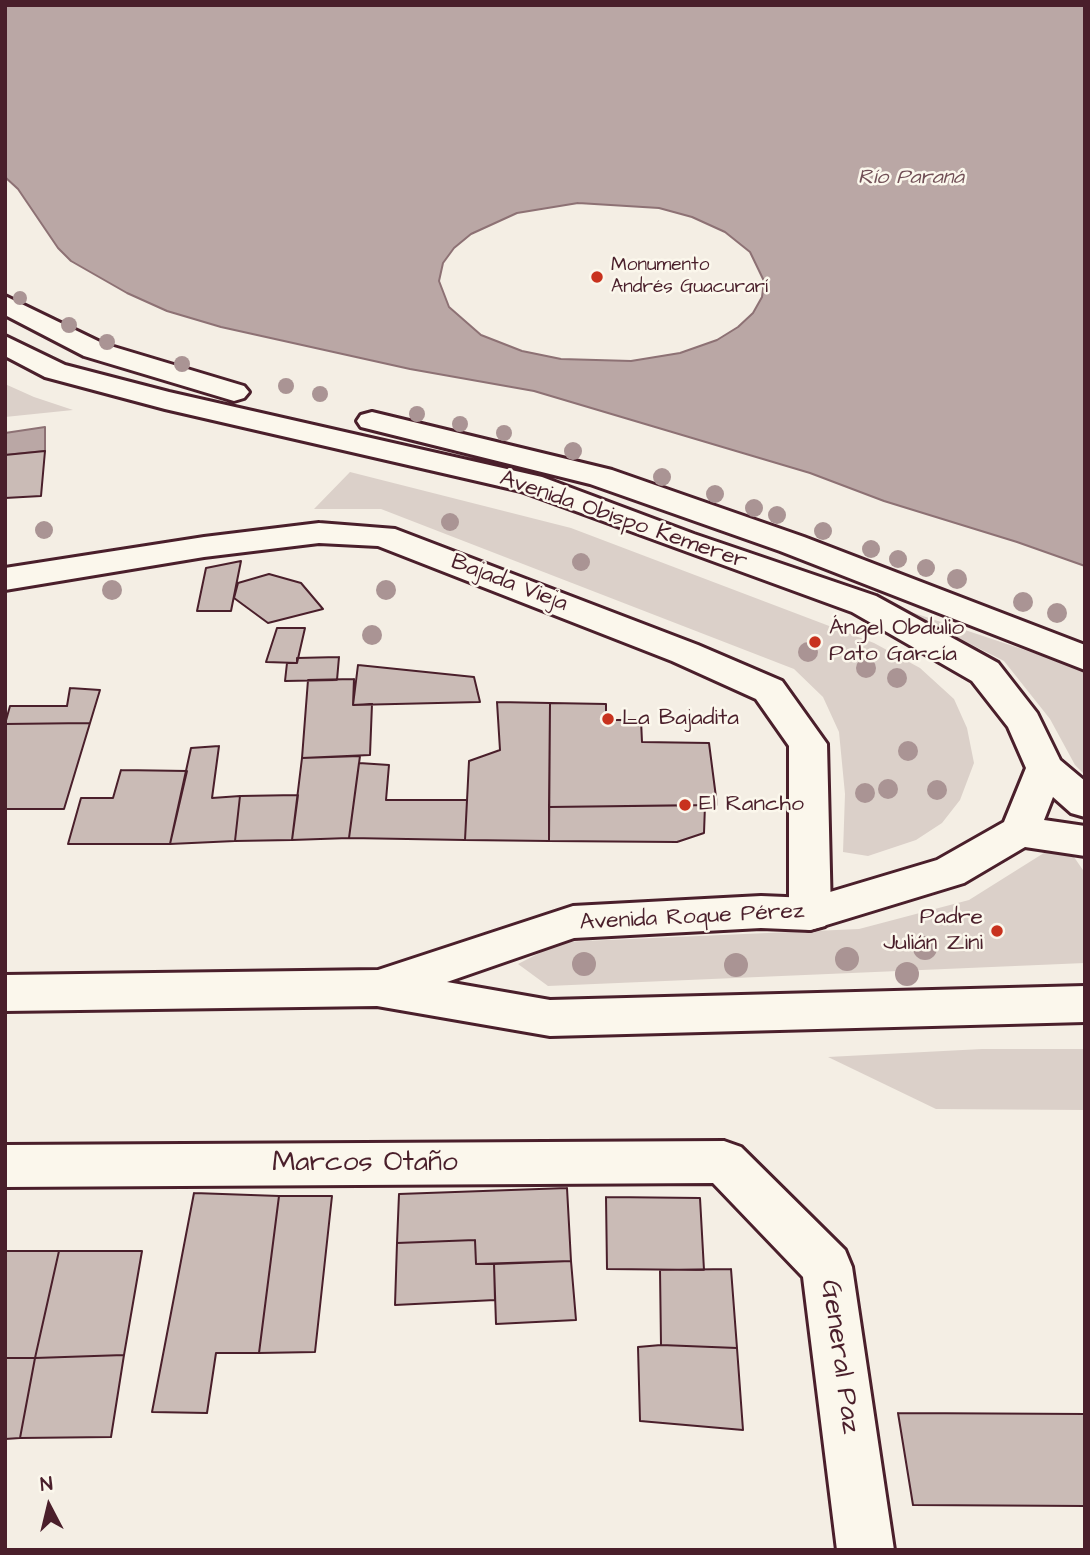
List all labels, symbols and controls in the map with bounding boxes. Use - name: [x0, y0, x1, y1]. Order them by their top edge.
- water label: Río Paraná: [858, 166, 964, 192]
- place label: Monumento Andrés Guacurarí: [611, 255, 768, 299]
- marker: Monumento Andrés Guacurarí: [589, 269, 605, 285]
- street label: Avenida Obispo Kemerer: [496, 466, 750, 576]
- street label: Bajada Vieja: [447, 549, 571, 619]
- place label: Ángel Obdulio Pato García: [829, 615, 964, 669]
- marker: Ángel Obdulio Pato García: [807, 634, 823, 650]
- place label: La Bajadita: [622, 705, 739, 733]
- marker: La Bajadita: [600, 711, 616, 727]
- place label: El Rancho: [699, 791, 804, 819]
- marker: El Rancho: [677, 797, 693, 813]
- street label: Avenida Roque Pérez: [579, 898, 805, 938]
- place label: Padre Julián Zini: [883, 904, 983, 958]
- marker: Padre Julián Zini: [989, 923, 1005, 939]
- street label: Marcos Otaño: [272, 1147, 458, 1181]
- street label: General Paz: [812, 1278, 866, 1436]
- north arrow: [14, 1471, 84, 1541]
- text: N: [39, 1471, 54, 1499]

